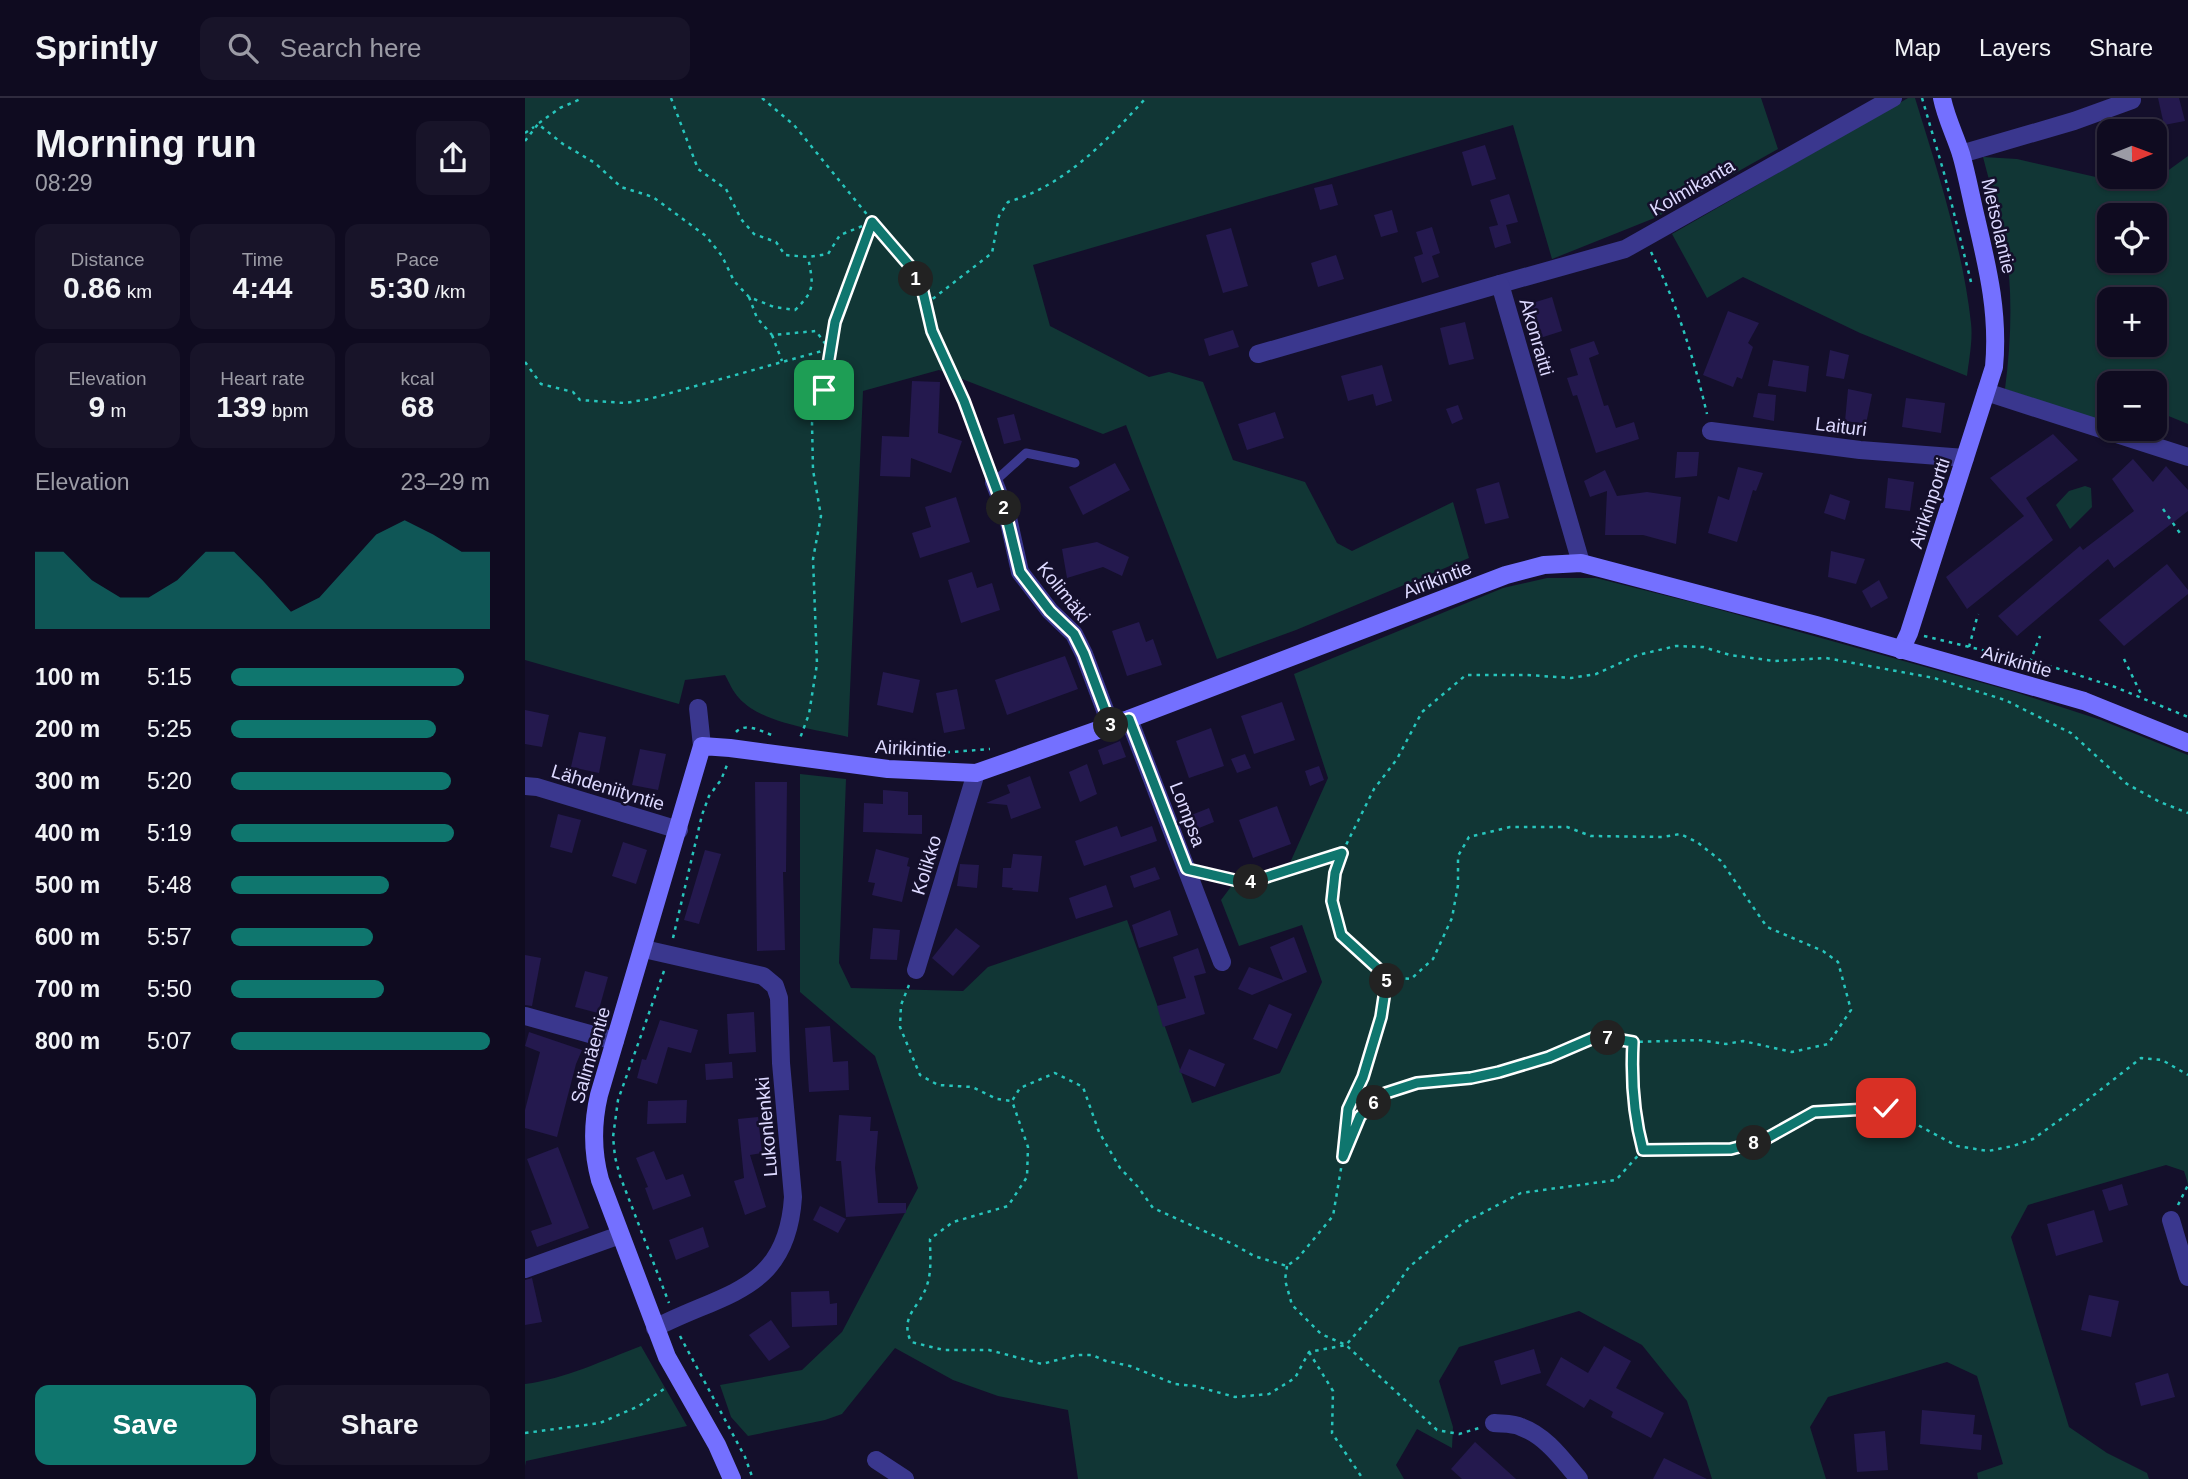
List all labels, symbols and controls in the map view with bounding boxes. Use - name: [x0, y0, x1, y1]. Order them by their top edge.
- search box: [200, 17, 690, 80]
- text: Sprintly: [35, 29, 158, 66]
- icon: search: [224, 29, 262, 67]
- text: Search here: [280, 33, 422, 63]
- text: Map: [1894, 34, 1941, 61]
- text: Layers: [1979, 34, 2051, 61]
- text: Share: [2089, 34, 2153, 61]
- north arrow: [2097, 119, 2167, 189]
- map controls: [2097, 119, 2167, 441]
- button: share: [416, 121, 490, 195]
- text: Morning run: [35, 123, 257, 165]
- street label: Kolmikanta: [1646, 155, 1739, 220]
- text: 08:29: [35, 170, 93, 196]
- street label: Metsolantie: [1977, 176, 2020, 276]
- button: locate: [2097, 203, 2167, 273]
- text: Distance: [71, 249, 144, 270]
- text: Time: [242, 249, 283, 270]
- text: Pace: [396, 249, 439, 270]
- pin: 1: [899, 262, 933, 296]
- text: 1: [910, 268, 921, 289]
- text: 0.86: [63, 271, 121, 304]
- text: 4:44: [232, 271, 293, 304]
- text: 5:30: [370, 271, 430, 304]
- text: km: [121, 281, 152, 302]
- text: /km: [430, 281, 465, 302]
- button: +: [2097, 287, 2167, 357]
- street label: Akonraitti: [1516, 296, 1558, 378]
- pin: [794, 360, 854, 420]
- text: Elevation: [68, 368, 147, 389]
- text: Heart rate: [220, 368, 305, 389]
- text: kcal: [401, 368, 434, 389]
- icon: arrive: [805, 371, 843, 409]
- button: −: [2097, 371, 2167, 441]
- text: 9: [89, 390, 105, 423]
- text: 139: [216, 390, 266, 423]
- text: 68: [401, 390, 434, 423]
- text: m: [105, 400, 126, 421]
- text: bpm: [266, 400, 309, 421]
- street label: Laituri: [1814, 413, 1868, 440]
- street label: Airikinportti: [1905, 455, 1954, 551]
- text: Elevation: [35, 469, 130, 495]
- text: 23–29 m: [400, 469, 490, 495]
- pin: 2: [987, 490, 1021, 526]
- text: 2: [998, 497, 1009, 518]
- street label: Airikintie: [1400, 557, 1474, 602]
- street label: Kolimäki: [1033, 558, 1094, 627]
- street label: Airikintie: [1979, 641, 2054, 681]
- text: 100 m: [35, 664, 100, 690]
- text: 5:15: [147, 664, 192, 690]
- pin: 3: [1093, 708, 1129, 742]
- text: 3: [1105, 714, 1116, 735]
- text: 200 m: [35, 716, 100, 742]
- text: 5:25: [147, 716, 192, 742]
- street label: Airikintie: [875, 736, 947, 761]
- street label: Lähdeniityntie: [549, 760, 667, 815]
- text: 300 m: [35, 768, 100, 794]
- text: 5:20: [147, 768, 192, 794]
- street label: Lompsa: [1166, 779, 1210, 850]
- text: 400 m: [35, 820, 100, 846]
- text: 5:19: [147, 820, 192, 846]
- street label: Kolikko: [907, 833, 945, 898]
- pin: 4: [1233, 864, 1269, 900]
- text: 4: [1245, 871, 1256, 892]
- text: 500 m: [35, 872, 100, 898]
- text: 5:48: [147, 872, 192, 898]
- text: 600 m: [35, 924, 100, 950]
- text: 5:57: [147, 924, 192, 950]
- pin: 5: [1369, 964, 1405, 998]
- text: 5: [1381, 970, 1392, 991]
- text: 700 m: [35, 976, 100, 1002]
- text: 5:50: [147, 976, 192, 1002]
- street label: Salimäentie: [567, 1005, 614, 1106]
- pin: 7: [1591, 1020, 1625, 1056]
- text: 7: [1602, 1027, 1613, 1048]
- text: 800 m: [35, 1028, 100, 1054]
- text: 5:07: [147, 1028, 192, 1054]
- street label: Lukonlenkki: [752, 1076, 781, 1178]
- pin: [1856, 1078, 1916, 1138]
- pin: 6: [1357, 1086, 1391, 1121]
- icon: check: [1867, 1089, 1905, 1127]
- text: 6: [1368, 1092, 1379, 1113]
- pin: 8: [1737, 1126, 1771, 1160]
- text: 8: [1748, 1132, 1759, 1153]
- button: Save: [35, 1385, 256, 1465]
- button: Share: [270, 1385, 490, 1465]

